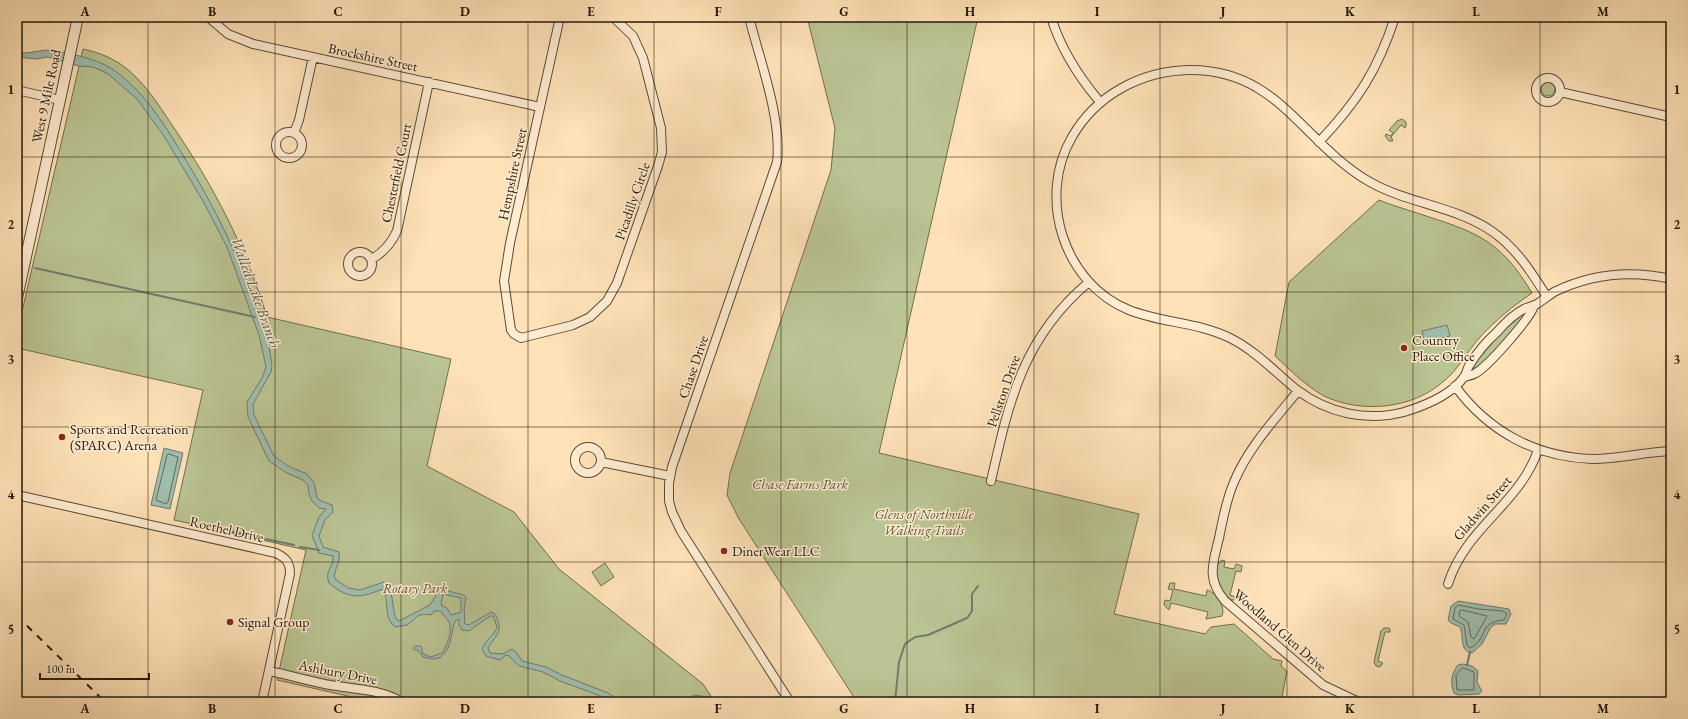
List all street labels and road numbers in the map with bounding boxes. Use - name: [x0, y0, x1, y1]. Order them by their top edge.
- street label: Brockshire Street: [327, 39, 420, 75]
- street label: West 9 Mile Road: [27, 47, 65, 144]
- street label: Chesterfield Court: [377, 121, 415, 224]
- street label: Hempshire Street: [493, 126, 531, 222]
- street label: Picadilly Circle: [610, 159, 654, 242]
- street label: Chase Drive: [674, 333, 712, 401]
- street label: Pellston Drive: [982, 352, 1024, 429]
- street label: Gladwin Street: [1449, 471, 1515, 544]
- street label: Roethel Drive: [188, 512, 266, 546]
- street label: Woodland Glen Drive: [1230, 585, 1331, 676]
- street label: Ashbury Drive: [296, 655, 379, 689]

